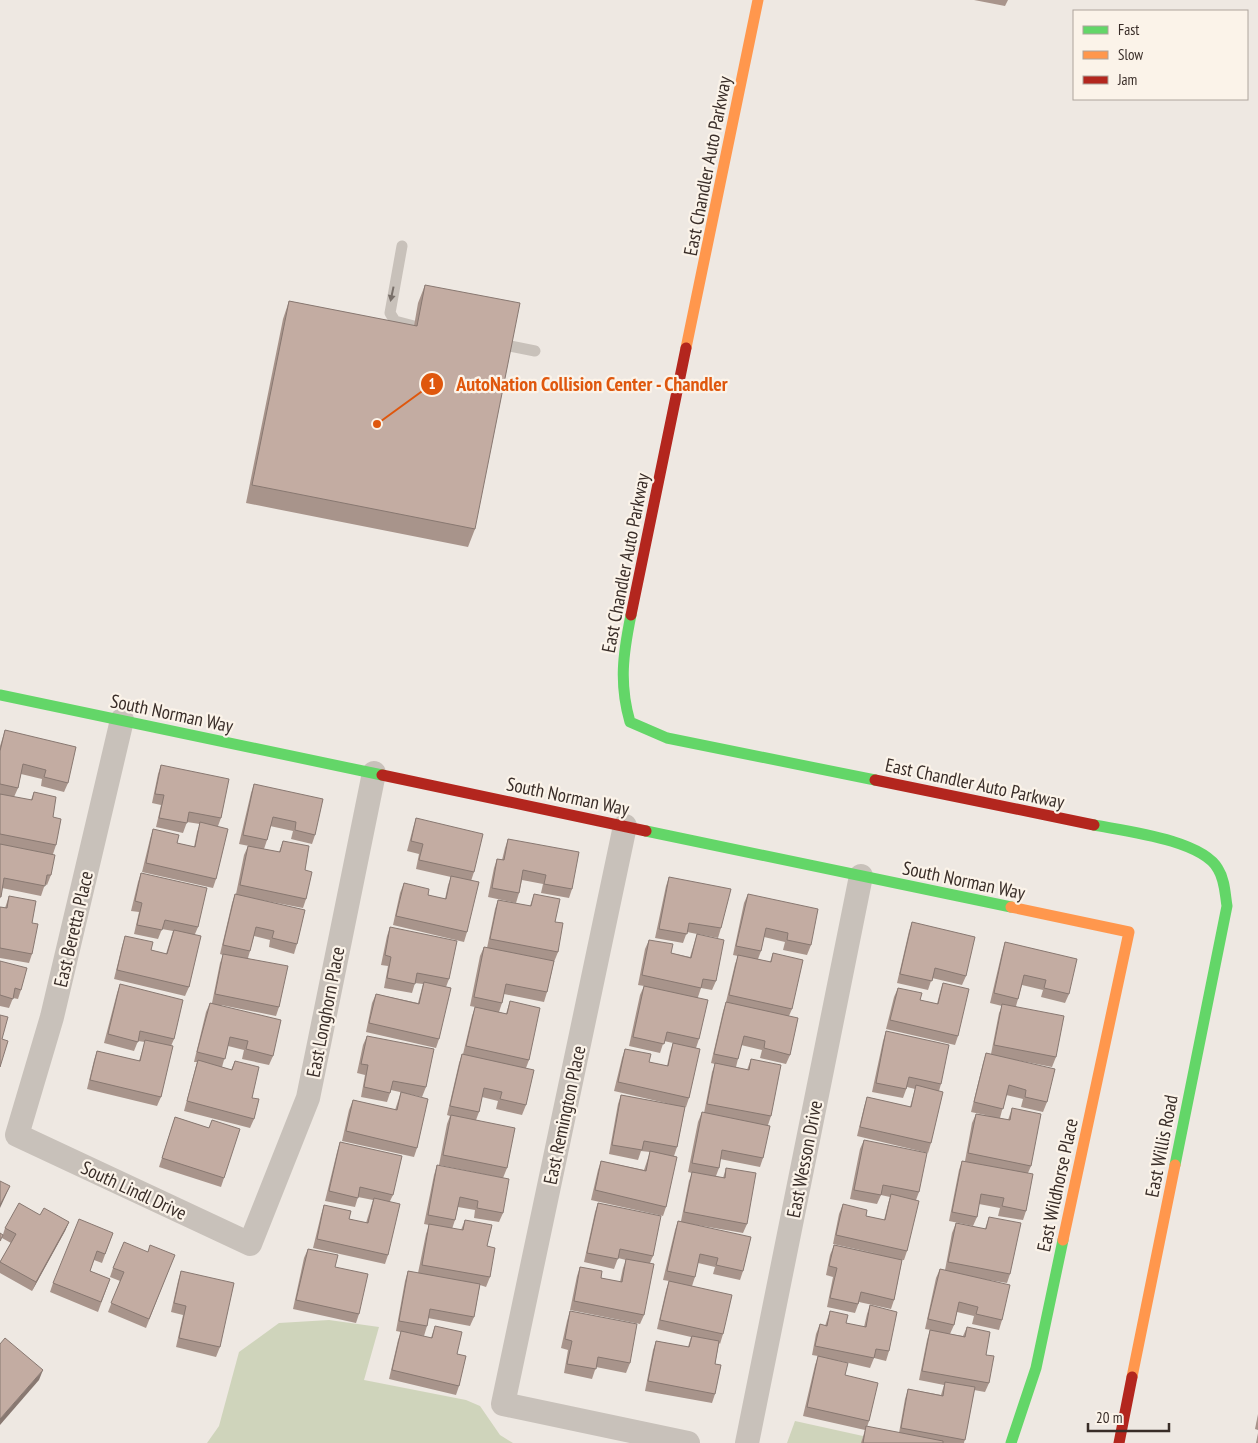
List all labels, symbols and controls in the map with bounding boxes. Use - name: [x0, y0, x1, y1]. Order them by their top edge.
- legend: [1073, 10, 1248, 100]
- text: Fast: [1118, 20, 1139, 39]
- text: Slow: [1118, 45, 1143, 64]
- text: Jam: [1117, 70, 1137, 89]
- street label: East Chandler Auto Parkway: [678, 73, 736, 258]
- one-way arrow: [388, 286, 396, 301]
- callout: AutoNation Collision Center - Chandler: [419, 366, 739, 401]
- text: AutoNation Collision Center - Chandler: [455, 371, 728, 397]
- text: 1: [428, 374, 436, 393]
- street label: East Chandler Auto Parkway: [596, 470, 654, 655]
- street label: South Norman Way: [108, 688, 236, 738]
- street label: East Chandler Auto Parkway: [883, 752, 1068, 814]
- street label: South Norman Way: [504, 771, 632, 821]
- street label: South Norman Way: [900, 855, 1028, 905]
- street label: East Beretta Place: [48, 869, 98, 989]
- street label: East Longhorn Place: [301, 945, 349, 1079]
- street label: East Remington Place: [538, 1043, 590, 1187]
- street label: East Willis Road: [1139, 1093, 1183, 1199]
- street label: East Wesson Drive: [781, 1098, 827, 1220]
- street label: East Wildhorse Place: [1031, 1116, 1083, 1254]
- street label: South Lindl Drive: [77, 1155, 191, 1225]
- scale bar: [1088, 1400, 1169, 1432]
- text: 20 m: [1096, 1408, 1122, 1427]

